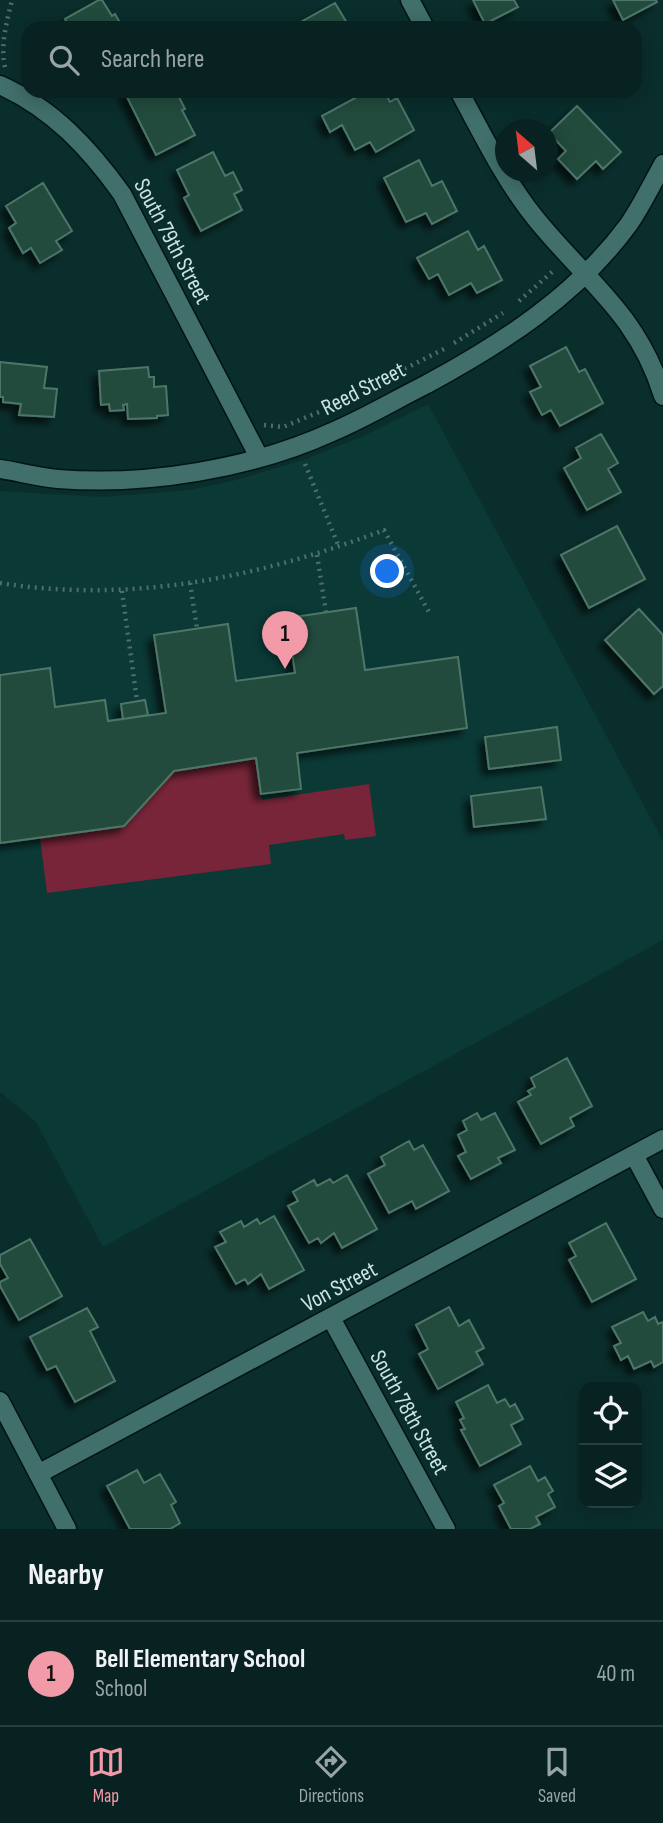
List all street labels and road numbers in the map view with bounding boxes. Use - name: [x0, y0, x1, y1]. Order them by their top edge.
- street label: South 79th Street: [127, 174, 217, 309]
- street label: Reed Street: [317, 356, 410, 422]
- street label: Von Street: [297, 1255, 382, 1318]
- street label: South 78th Street: [363, 1345, 455, 1480]

